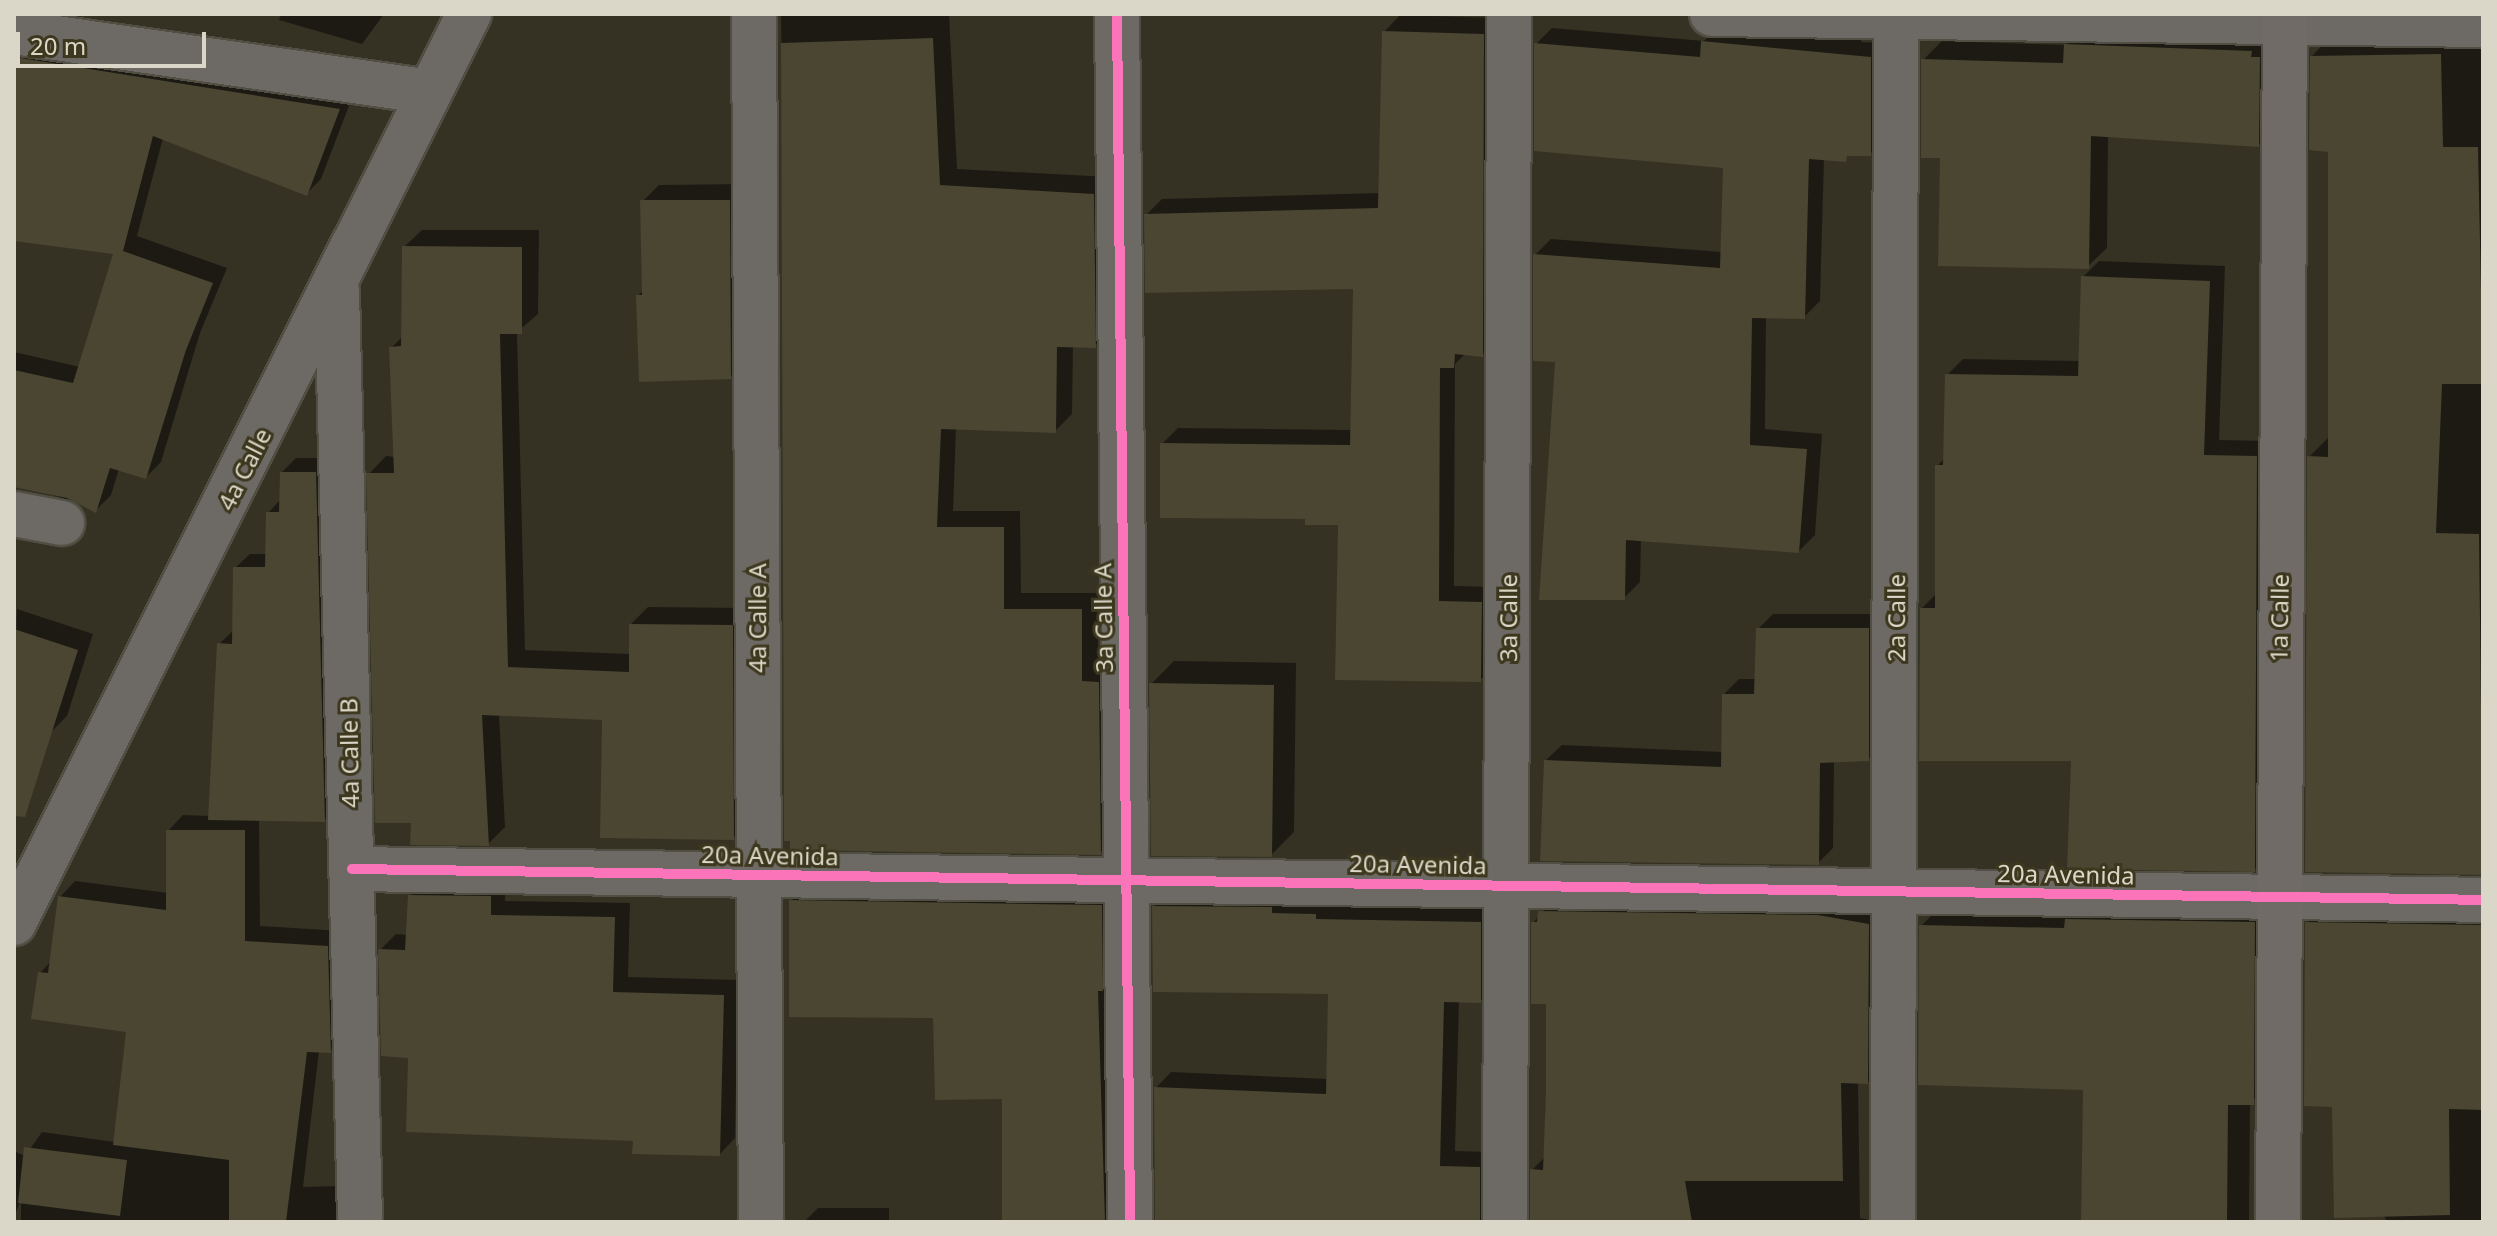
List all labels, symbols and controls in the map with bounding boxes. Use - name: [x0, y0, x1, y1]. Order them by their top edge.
- scale bar: [20, 16, 210, 66]
- text: 20 m: [30, 29, 86, 62]
- street label: 4a Calle: [211, 423, 277, 515]
- street label: 4a Calle A: [743, 563, 771, 673]
- street label: 3a Calle A: [1088, 563, 1118, 673]
- street label: 3a Calle: [1494, 574, 1522, 662]
- street label: 2a Calle: [1882, 574, 1910, 662]
- street label: 1a Calle: [2264, 574, 2294, 662]
- street label: 4a Calle B: [334, 698, 364, 808]
- street label: 20a Avenida: [701, 839, 839, 871]
- street label: 20a Avenida: [1349, 848, 1487, 880]
- street label: 20a Avenida: [1997, 858, 2135, 890]

